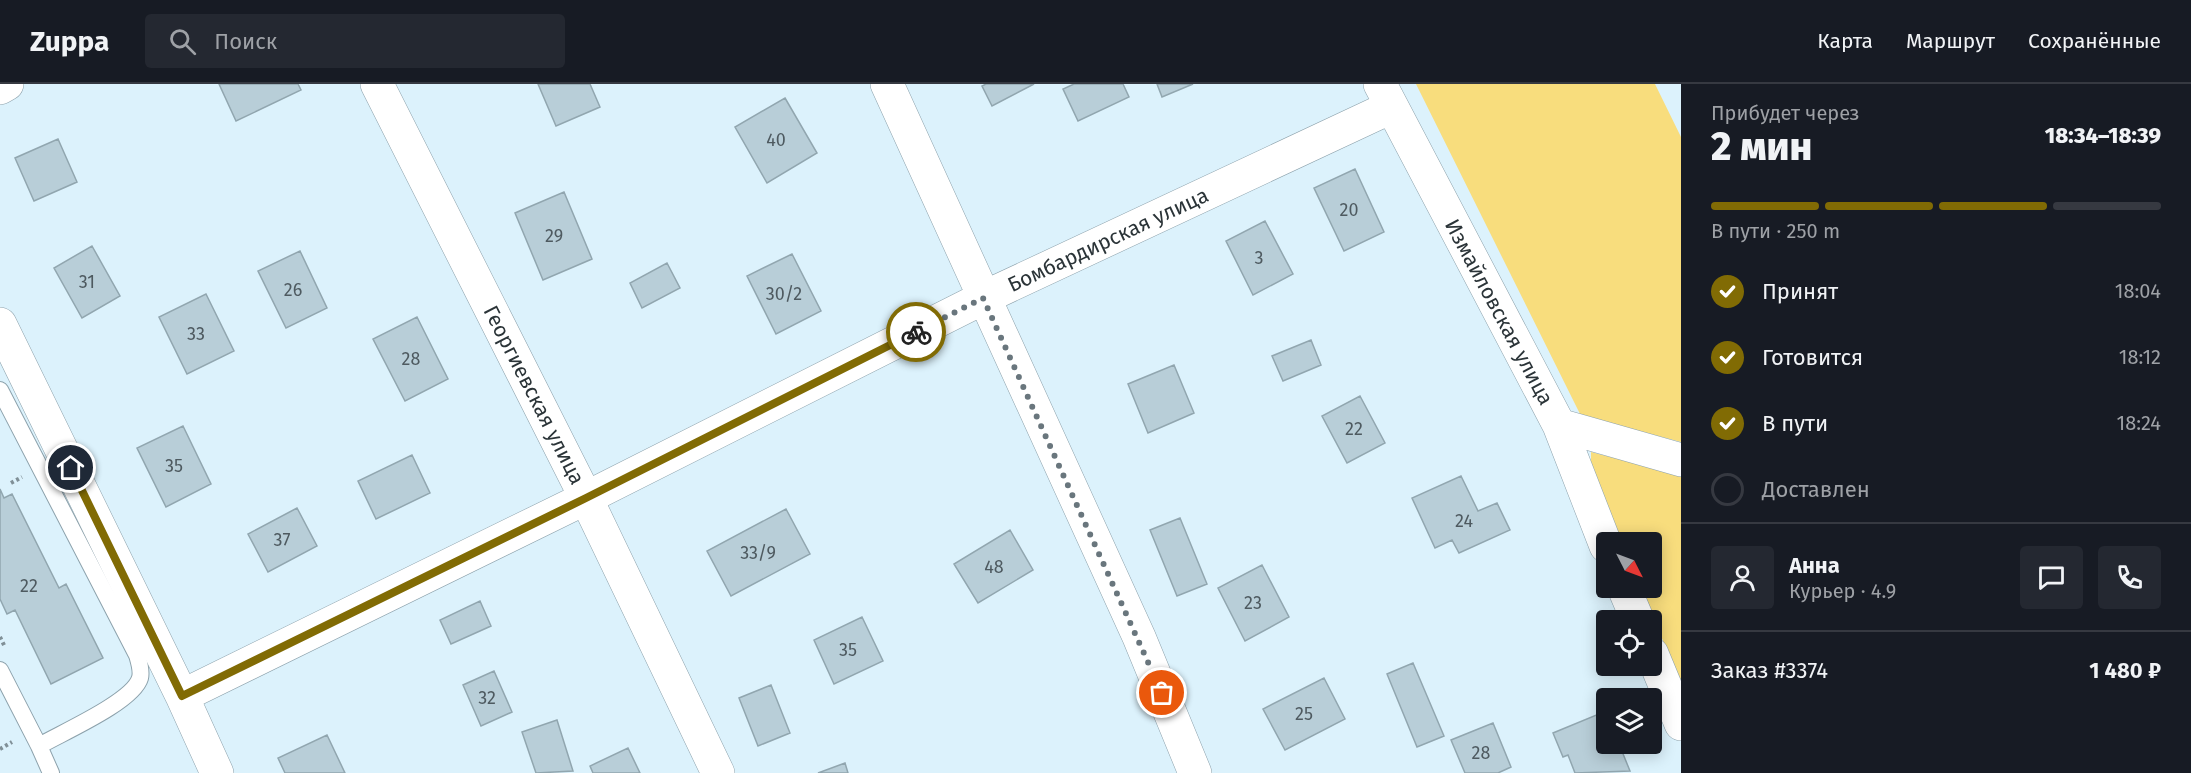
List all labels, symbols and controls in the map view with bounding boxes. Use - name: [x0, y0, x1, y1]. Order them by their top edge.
- search box: [145, 14, 565, 68]
- text: Zuppa: [30, 25, 109, 58]
- icon: search: [166, 25, 199, 58]
- text: Поиск: [214, 28, 277, 55]
- text: Карта: [1817, 28, 1873, 54]
- text: Маршрут: [1906, 28, 1995, 54]
- text: Сохранённые: [2028, 28, 2161, 54]
- text: Прибудет через: [1711, 101, 1860, 125]
- text: 18:34–18:39: [2045, 122, 2161, 149]
- text: 2 мин: [1711, 124, 1812, 170]
- house number: 40: [766, 129, 786, 151]
- street label: Бомбардирская улица: [1003, 182, 1213, 298]
- house number: 20: [1340, 199, 1358, 221]
- street label: Измайловская улица: [1439, 215, 1559, 409]
- text: В пути · 250 m: [1711, 219, 1840, 243]
- house number: 29: [545, 225, 563, 247]
- house number: 3: [1255, 247, 1263, 269]
- house number: 31: [79, 271, 95, 293]
- icon: check: [1711, 275, 1744, 308]
- text: Принят: [1762, 278, 1838, 305]
- house number: 26: [284, 279, 302, 301]
- text: 18:04: [2115, 279, 2161, 303]
- house number: 30/2: [766, 283, 802, 305]
- street label: Георгиевская улица: [478, 301, 590, 489]
- courier: [886, 302, 946, 362]
- icon: bike: [900, 316, 933, 349]
- house number: 33: [187, 323, 205, 345]
- icon: check: [1711, 341, 1744, 374]
- text: Готовится: [1762, 344, 1863, 371]
- text: 18:12: [2119, 345, 2161, 369]
- house number: 28: [402, 348, 420, 370]
- icon: check: [1711, 407, 1744, 440]
- text: В пути: [1762, 410, 1828, 437]
- text: 18:24: [2117, 411, 2161, 435]
- house number: 22: [1345, 418, 1363, 440]
- pin: [45, 442, 96, 493]
- icon: home: [54, 451, 87, 484]
- house number: 35: [165, 455, 183, 477]
- text: Доставлен: [1762, 476, 1870, 503]
- house number: 24: [1455, 510, 1473, 532]
- house number: 37: [274, 529, 290, 551]
- north arrow: [1596, 532, 1662, 598]
- map controls: [1596, 532, 1662, 754]
- house number: 33/9: [740, 542, 776, 564]
- button: person: [1711, 546, 1774, 609]
- button: chat: [2020, 546, 2083, 609]
- button: phone: [2098, 546, 2161, 609]
- text: Анна: [1789, 552, 1840, 579]
- house number: 48: [984, 556, 1004, 578]
- house number: 22: [20, 575, 38, 597]
- text: Курьер · 4.9: [1789, 579, 1896, 603]
- house number: 23: [1244, 592, 1262, 614]
- button: locate: [1596, 610, 1662, 676]
- house number: 35: [839, 639, 857, 661]
- text: Заказ #3374: [1711, 657, 1828, 684]
- text: 1 480 ₽: [2089, 657, 2161, 684]
- pin: [1136, 667, 1187, 718]
- icon: bag: [1145, 676, 1178, 709]
- house number: 32: [478, 687, 496, 709]
- button: layers: [1596, 688, 1662, 754]
- house number: 25: [1295, 703, 1313, 725]
- house number: 28: [1472, 742, 1490, 764]

